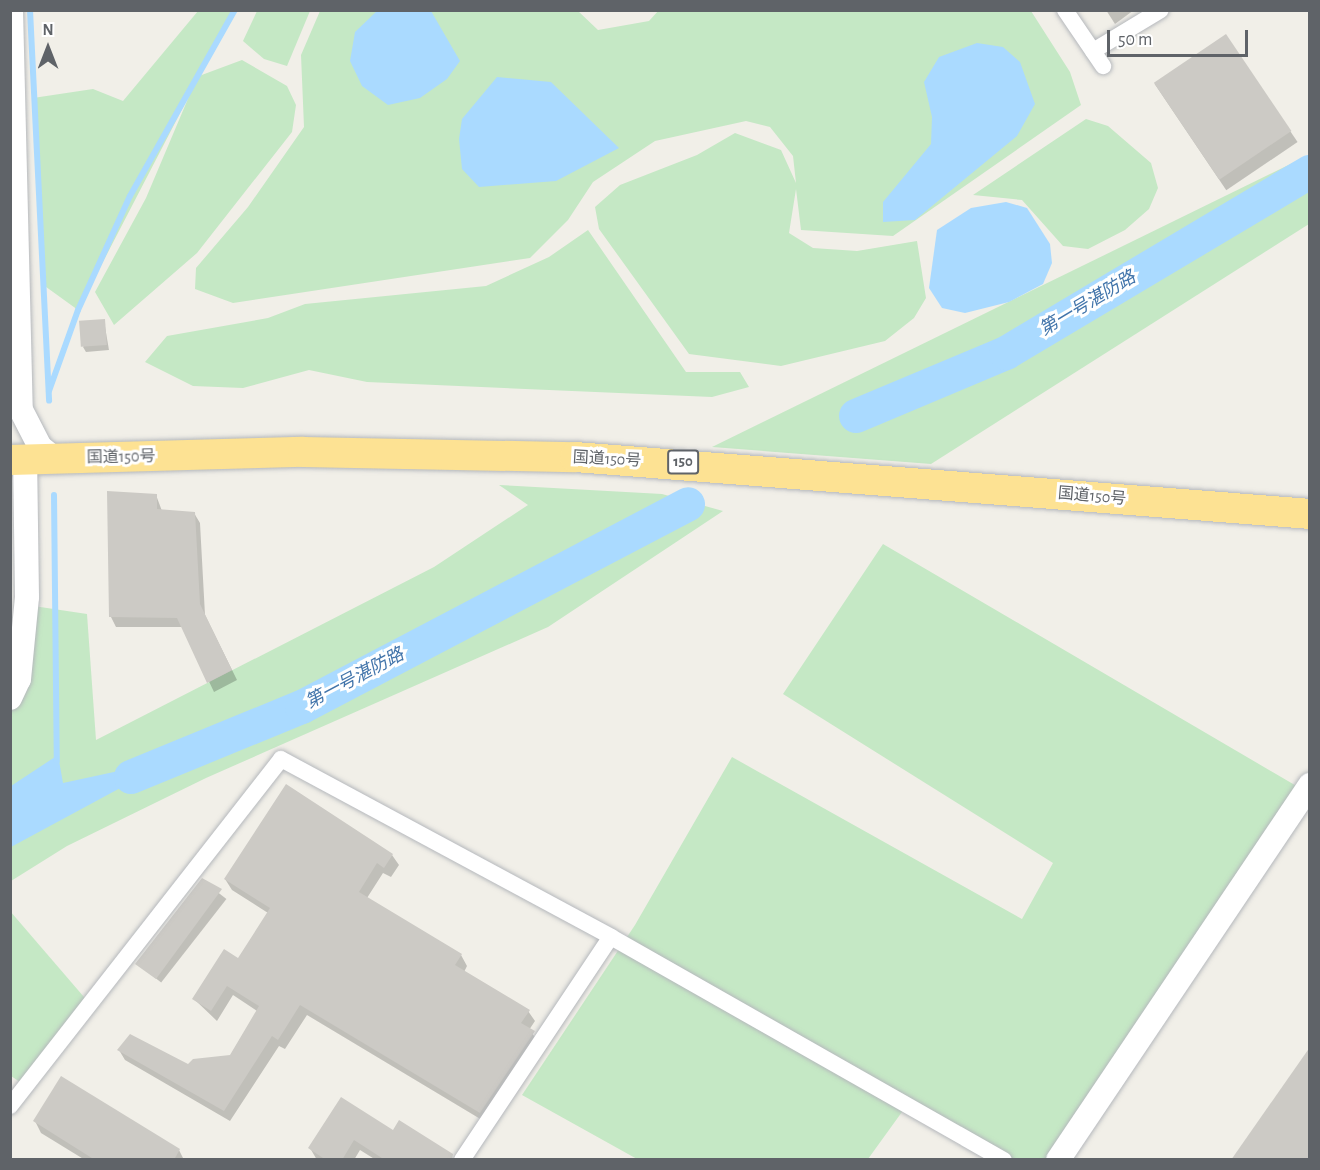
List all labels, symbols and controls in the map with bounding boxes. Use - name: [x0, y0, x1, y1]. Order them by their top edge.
- north arrow: [18, 18, 78, 78]
- scale bar: [1110, 18, 1251, 56]
- text: N: [42, 22, 54, 38]
- text: 50 m: [1118, 31, 1152, 49]
- water label: 第一号湛防路: [1036, 267, 1140, 341]
- street label: 国道150号: [87, 447, 155, 467]
- street label: 国道150号: [572, 448, 642, 470]
- road number: 150: [666, 450, 700, 474]
- street label: 国道150号: [1057, 483, 1127, 509]
- water label: 第一号湛防路: [302, 644, 408, 714]

